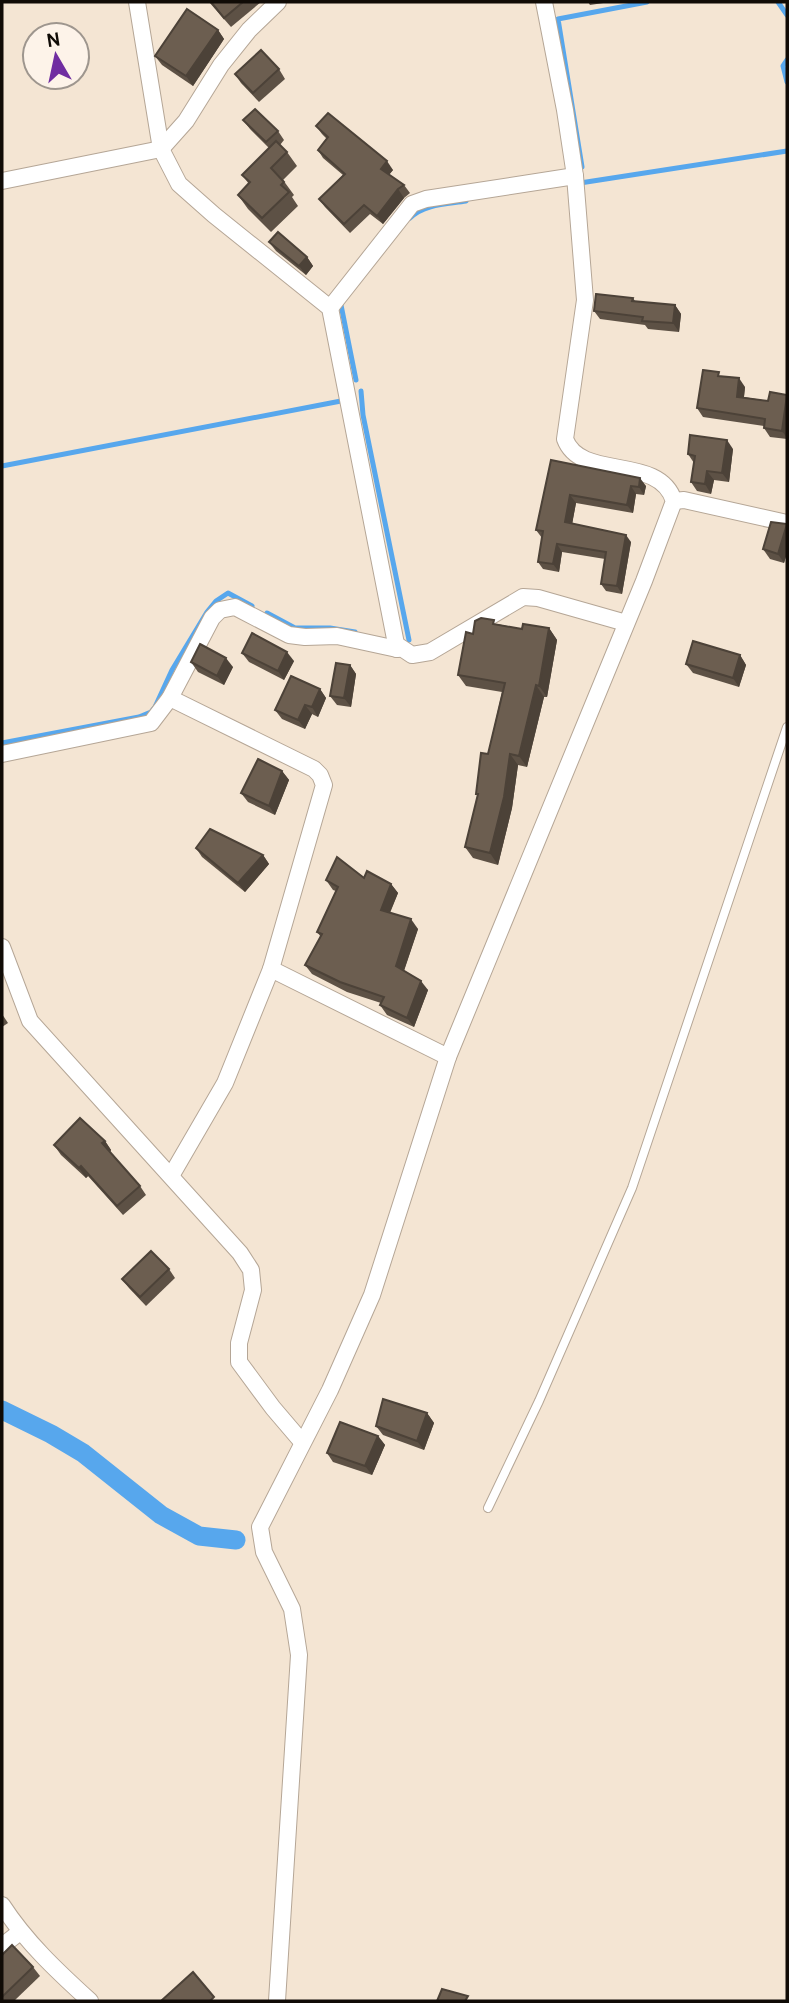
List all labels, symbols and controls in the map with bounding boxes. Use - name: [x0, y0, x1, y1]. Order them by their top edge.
- north arrow: [21, 21, 91, 91]
- text: N: [45, 27, 62, 52]

